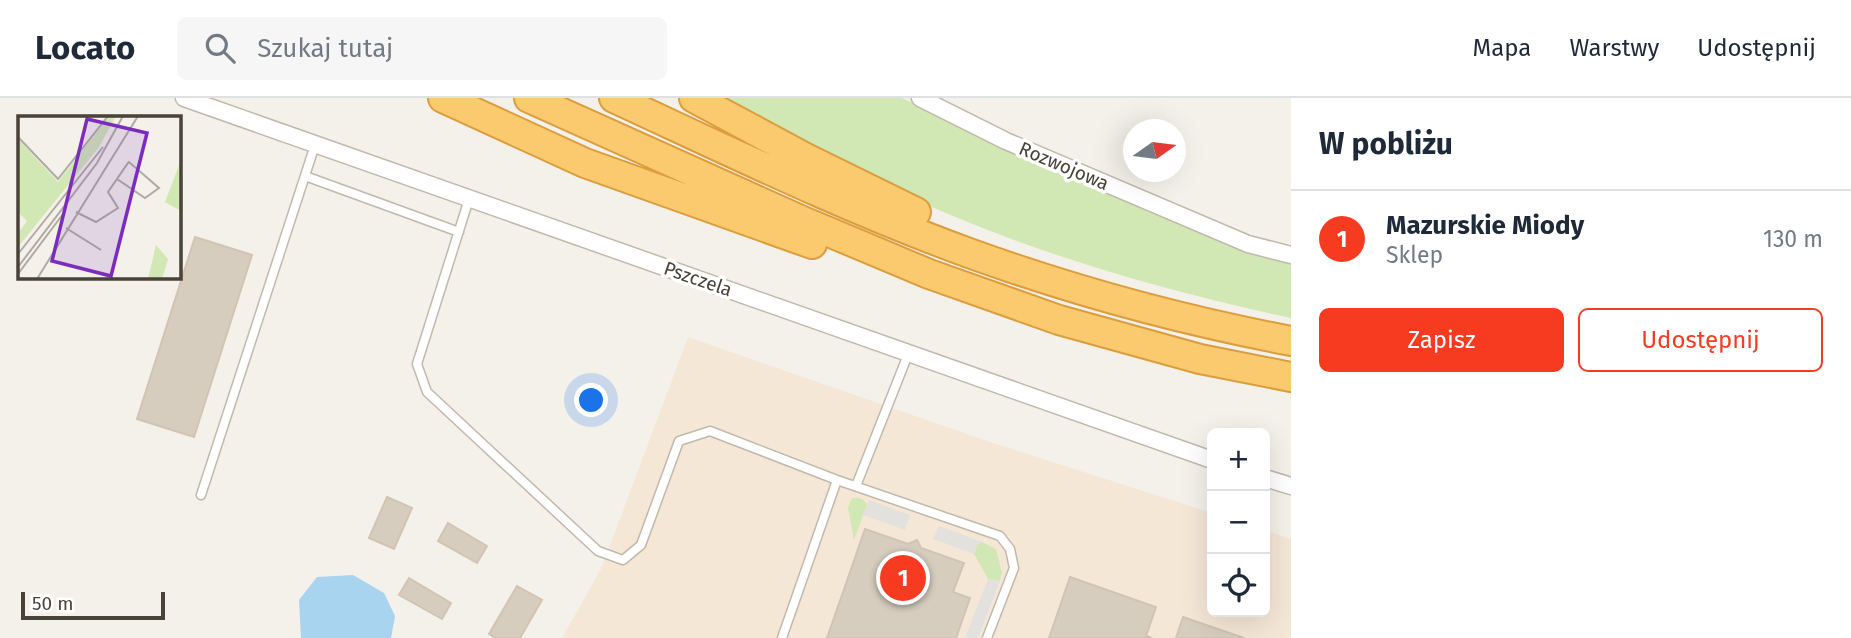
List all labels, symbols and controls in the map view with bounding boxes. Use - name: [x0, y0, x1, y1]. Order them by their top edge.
- search box: [177, 17, 667, 80]
- text: Locato: [35, 28, 135, 68]
- icon: search: [201, 29, 239, 67]
- text: Szukaj tutaj: [257, 33, 393, 64]
- text: Mapa: [1473, 34, 1531, 62]
- text: Warstwy: [1569, 34, 1659, 62]
- text: Udostępnij: [1697, 34, 1816, 62]
- inset map: [18, 116, 180, 278]
- north arrow: [1123, 119, 1186, 182]
- text: W pobliżu: [1319, 126, 1453, 162]
- street label: Rozwojowa: [1016, 137, 1112, 195]
- text: Mazurskie Miody: [1386, 210, 1584, 241]
- text: 1: [1337, 225, 1347, 253]
- text: 130 m: [1763, 225, 1823, 253]
- text: Sklep: [1386, 241, 1443, 269]
- street label: Pszczela: [661, 257, 735, 301]
- button: Zapisz: [1319, 308, 1564, 372]
- button: Udostępnij: [1578, 308, 1823, 372]
- your location: [574, 383, 608, 417]
- map controls: [1207, 428, 1270, 617]
- button: +: [1207, 428, 1270, 491]
- button: −: [1207, 491, 1270, 554]
- pin: 1: [880, 552, 926, 604]
- button: locate: [1207, 554, 1270, 617]
- scale bar: [21, 589, 164, 621]
- text: 50 m: [32, 592, 73, 615]

